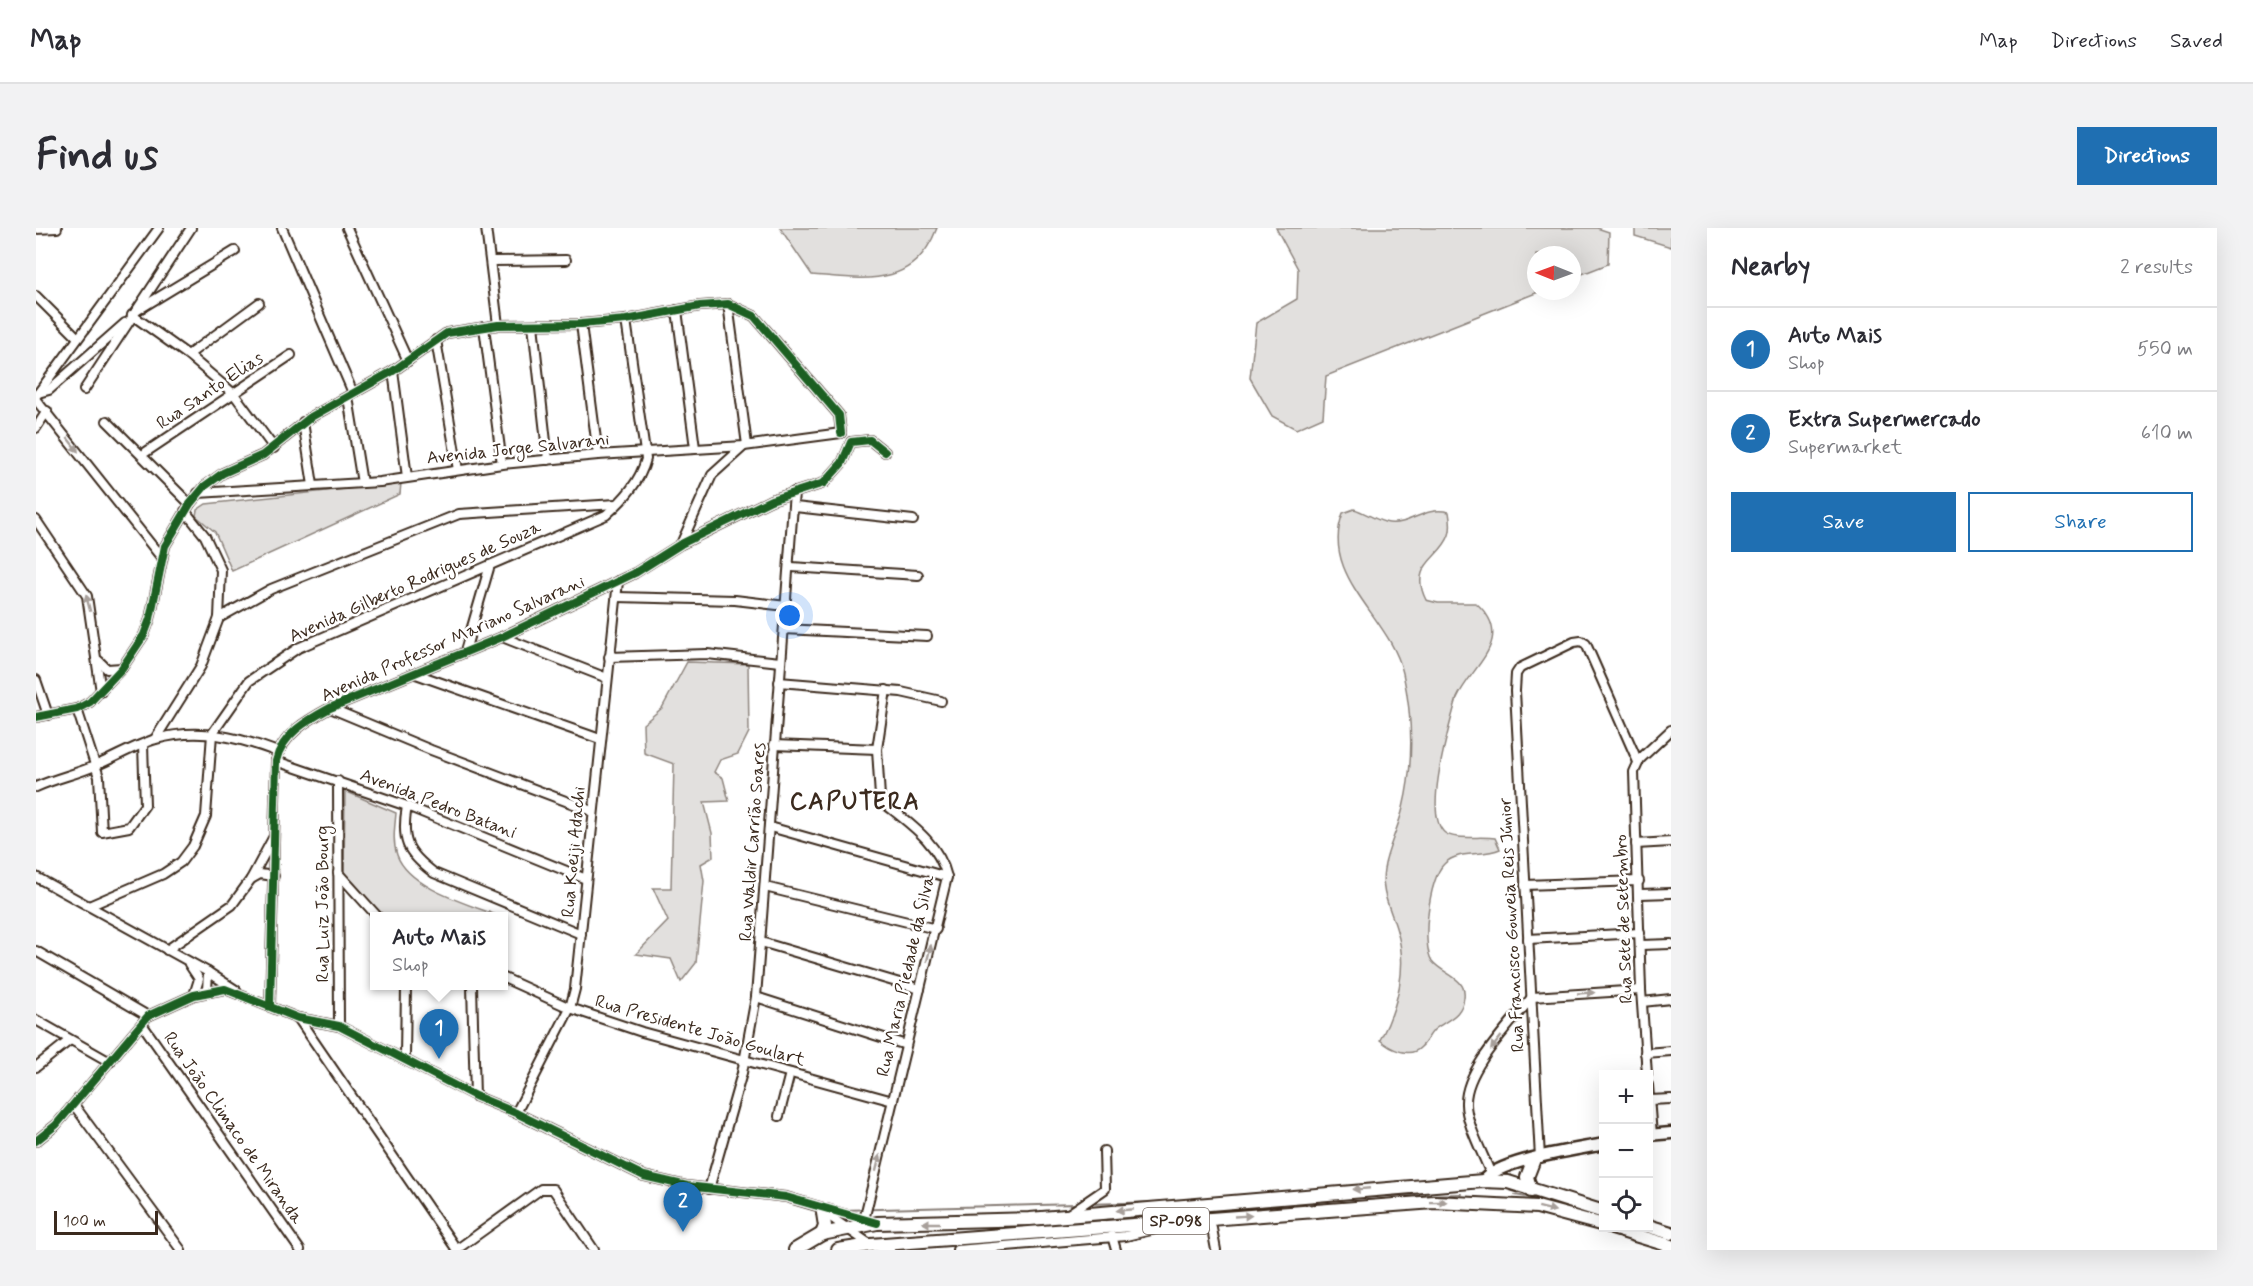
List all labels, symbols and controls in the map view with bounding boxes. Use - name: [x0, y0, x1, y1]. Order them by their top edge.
- text: Map: [30, 23, 81, 60]
- text: Map: [1979, 27, 2018, 55]
- text: Directions: [2051, 27, 2137, 55]
- text: Saved: [2170, 27, 2223, 55]
- button: Directions: [2077, 127, 2217, 185]
- text: Find us: [36, 129, 158, 184]
- north arrow: [1527, 246, 1581, 300]
- text: Nearby: [1731, 250, 1810, 284]
- text: 2 results: [2120, 254, 2193, 281]
- text: Auto Mais: [1788, 322, 1882, 350]
- text: 1: [1746, 336, 1755, 363]
- text: 550 m: [2137, 336, 2193, 363]
- street label: Rua Santo Elias: [152, 346, 268, 436]
- text: Shop: [1788, 350, 1825, 377]
- text: Extra Supermercado: [1788, 406, 1981, 434]
- text: 2: [1746, 420, 1755, 447]
- text: 610 m: [2141, 420, 2193, 447]
- street label: Avenida Jorge Salvarani: [425, 427, 611, 472]
- text: Supermarket: [1788, 434, 1902, 461]
- one-way arrow: [67, 437, 79, 452]
- button: Save: [1731, 492, 1956, 552]
- button: Share: [1968, 492, 2193, 552]
- street label: Avenida Gilberto Rodrigues de Souza: [285, 515, 545, 649]
- street label: Avenida Professor Mariano Salvarani: [317, 570, 589, 708]
- one-way arrow: [83, 593, 92, 611]
- your location: [775, 601, 804, 630]
- street label: Rua Waldir Carrião Soares: [734, 742, 772, 942]
- street label: Avenida Pedro Batani: [356, 763, 520, 845]
- street label: Rua Koeiji Adachi: [556, 785, 592, 919]
- district label: CAPUTERA: [790, 787, 920, 818]
- street label: Rua Francisco Gouveia Reis Júnior: [1493, 797, 1531, 1053]
- street label: Rua Luiz João Bourg: [311, 826, 336, 982]
- street label: Rua Sete de Setembro: [1609, 834, 1639, 1004]
- street label: Rua Maria Piedade da Silva: [871, 873, 941, 1079]
- popup: [370, 912, 508, 990]
- text: Auto Mais: [392, 924, 486, 952]
- one-way arrow: [925, 944, 935, 962]
- text: Shop: [392, 952, 429, 979]
- street label: Rua Presidente João Goulart: [592, 989, 808, 1073]
- one-way arrow: [1577, 989, 1596, 998]
- pin: 1: [420, 1010, 458, 1059]
- street label: Rua João Climaco de Miranda: [157, 1027, 309, 1229]
- one-way arrow: [1490, 1036, 1502, 1051]
- map controls: [1599, 1070, 1653, 1232]
- button: +: [1599, 1070, 1653, 1124]
- button: −: [1599, 1124, 1653, 1178]
- one-way arrow: [873, 1154, 883, 1172]
- button: locate: [1599, 1178, 1653, 1232]
- pin: 2: [664, 1182, 702, 1232]
- one-way arrow: [1352, 1184, 1371, 1194]
- one-way arrow: [1428, 1197, 1447, 1207]
- one-way arrow: [1116, 1205, 1135, 1215]
- one-way arrow: [1538, 1205, 1557, 1215]
- scale bar: [54, 1208, 158, 1236]
- road number: SP-098: [1143, 1208, 1209, 1234]
- text: 100 m: [63, 1211, 106, 1232]
- one-way arrow: [1234, 1211, 1253, 1221]
- one-way arrow: [921, 1218, 940, 1228]

